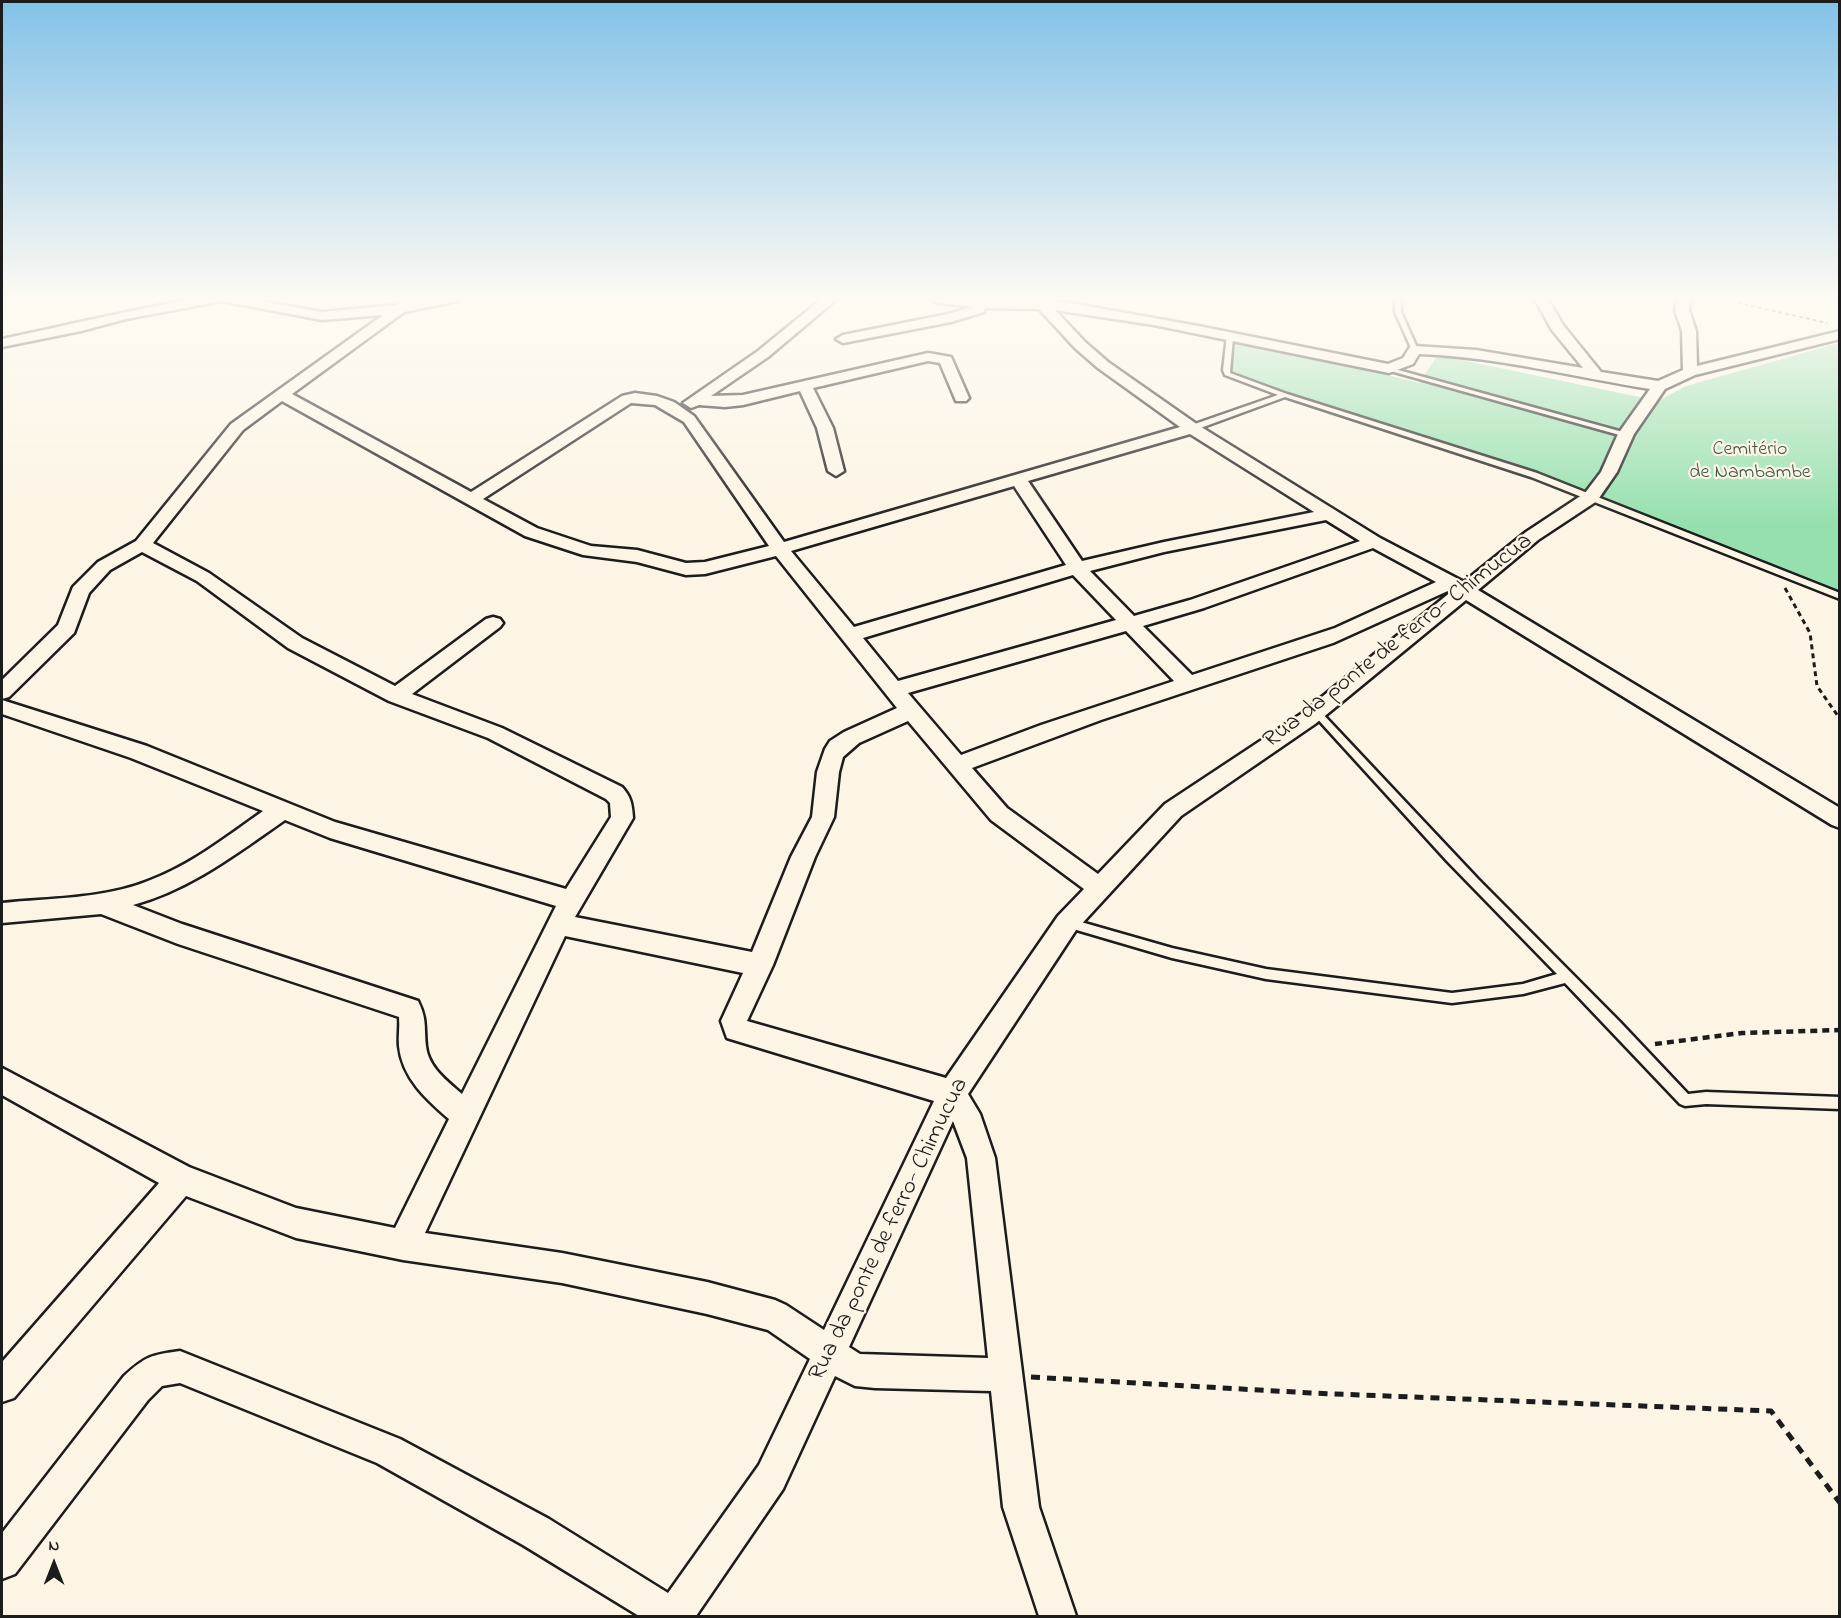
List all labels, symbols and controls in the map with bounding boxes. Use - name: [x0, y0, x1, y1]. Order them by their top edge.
- park label: Cemitério de Nambambe: [1689, 439, 1811, 486]
- street label: Rua da ponte de ferro- Chimucua: [1259, 528, 1539, 756]
- street label: Rua da ponte de ferro- Chimucua: [804, 1074, 976, 1386]
- north arrow: [24, 1534, 84, 1594]
- text: N: [49, 1534, 59, 1558]

